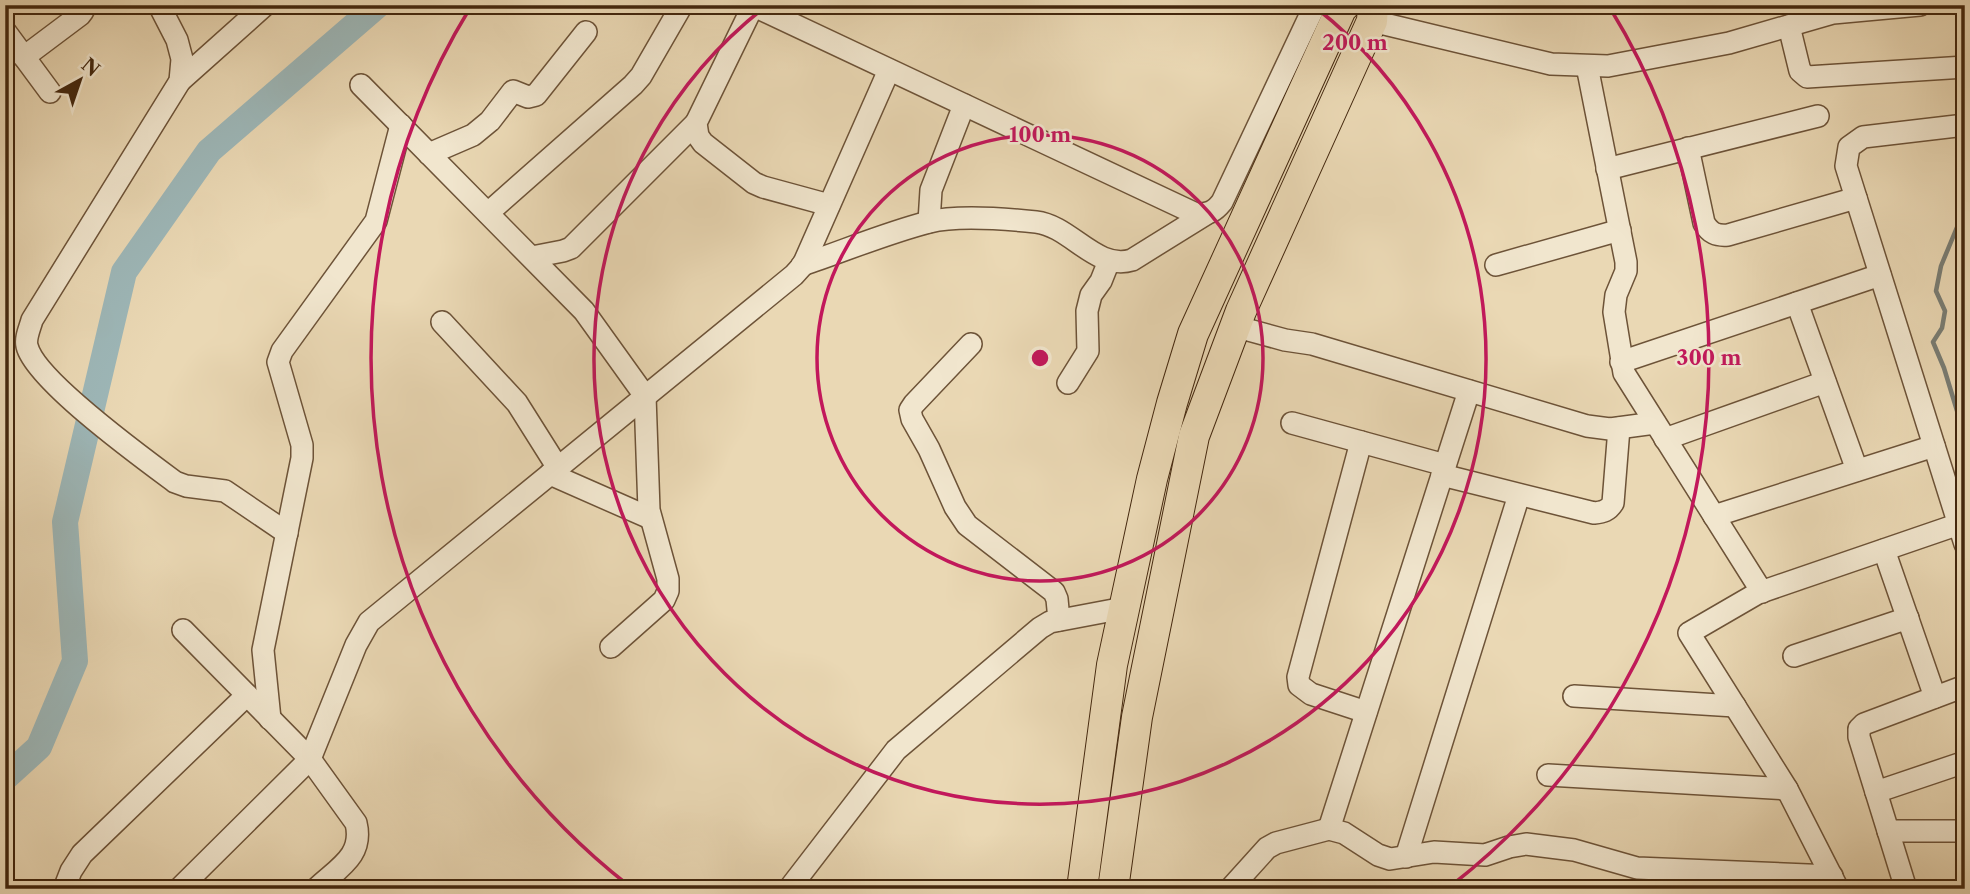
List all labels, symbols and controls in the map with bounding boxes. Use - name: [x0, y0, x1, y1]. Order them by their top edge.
- text: 200 m: [1322, 30, 1388, 55]
- north arrow: [46, 46, 116, 116]
- text: N: [77, 53, 104, 81]
- text: 100 m: [1009, 122, 1071, 147]
- text: 300 m: [1677, 345, 1741, 370]
- centre of rings: [1028, 346, 1052, 370]

